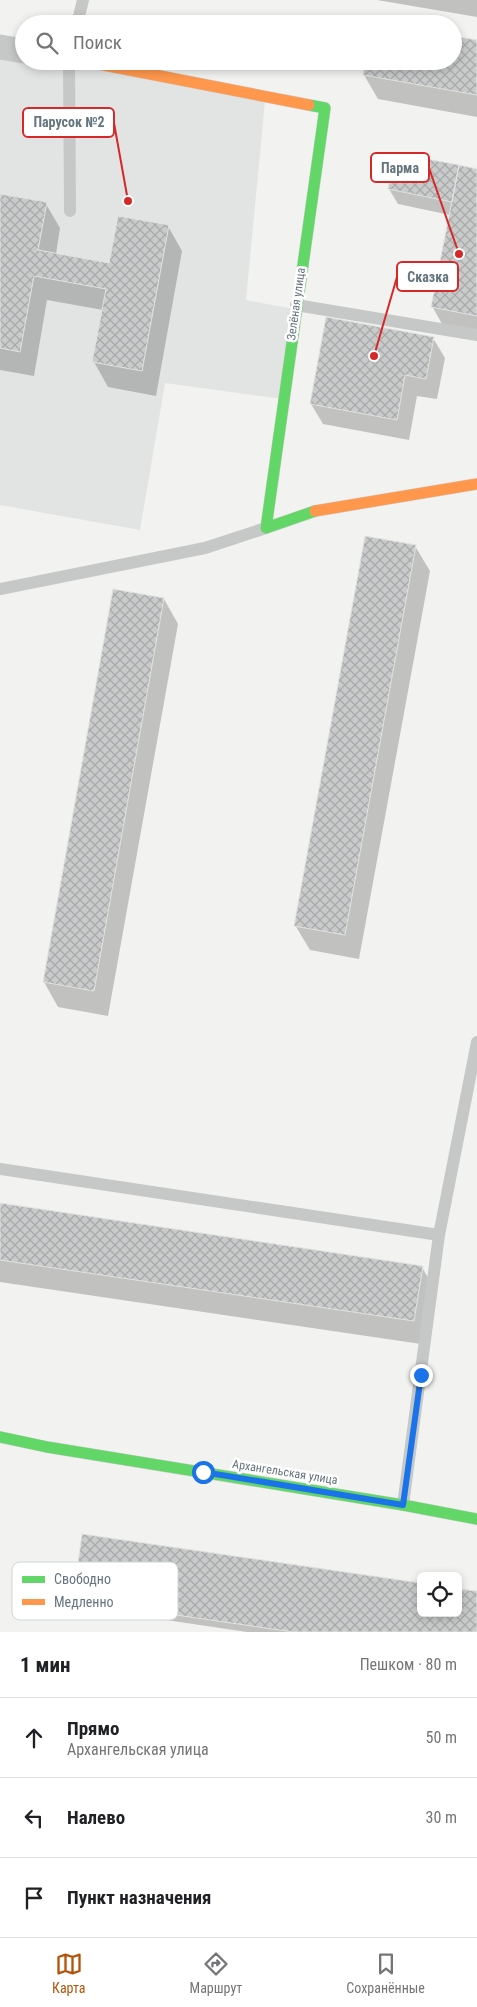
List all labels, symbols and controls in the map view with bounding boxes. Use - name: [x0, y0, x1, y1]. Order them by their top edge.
- search box: [15, 15, 462, 70]
- icon: search: [33, 29, 61, 57]
- text: Поиск: [73, 31, 122, 54]
- callout: Парусок №2: [23, 108, 114, 137]
- text: Парусок №2: [33, 114, 105, 130]
- callout: Парма: [371, 153, 429, 182]
- text: Парма: [381, 160, 419, 176]
- callout: Сказка: [397, 262, 458, 291]
- street label: Зелёная улица: [284, 267, 308, 341]
- text: Сказка: [407, 269, 449, 285]
- route end: [410, 1364, 433, 1387]
- street label: Архангельская улица: [231, 1457, 339, 1487]
- route start: [192, 1461, 215, 1484]
- legend: [12, 1562, 178, 1620]
- text: Свободно: [54, 1571, 111, 1587]
- map controls: [417, 1572, 462, 1617]
- button: locate: [417, 1572, 462, 1617]
- text: Медленно: [54, 1594, 114, 1610]
- text: 1 мин: [20, 1653, 70, 1677]
- text: Пешком · 80 m: [360, 1655, 457, 1674]
- text: Прямо: [67, 1717, 120, 1740]
- icon: ahead: [20, 1724, 48, 1752]
- text: 50 m: [425, 1728, 457, 1747]
- text: Архангельская улица: [67, 1740, 209, 1759]
- icon: left: [20, 1804, 48, 1832]
- text: Налево: [67, 1806, 125, 1829]
- text: 30 m: [425, 1808, 457, 1827]
- icon: arrive: [20, 1884, 48, 1912]
- text: Пункт назначения: [67, 1886, 211, 1909]
- tab: Карта: [52, 1950, 86, 1996]
- tab: Маршрут: [190, 1950, 242, 1996]
- tab: Сохранённые: [346, 1950, 425, 1996]

